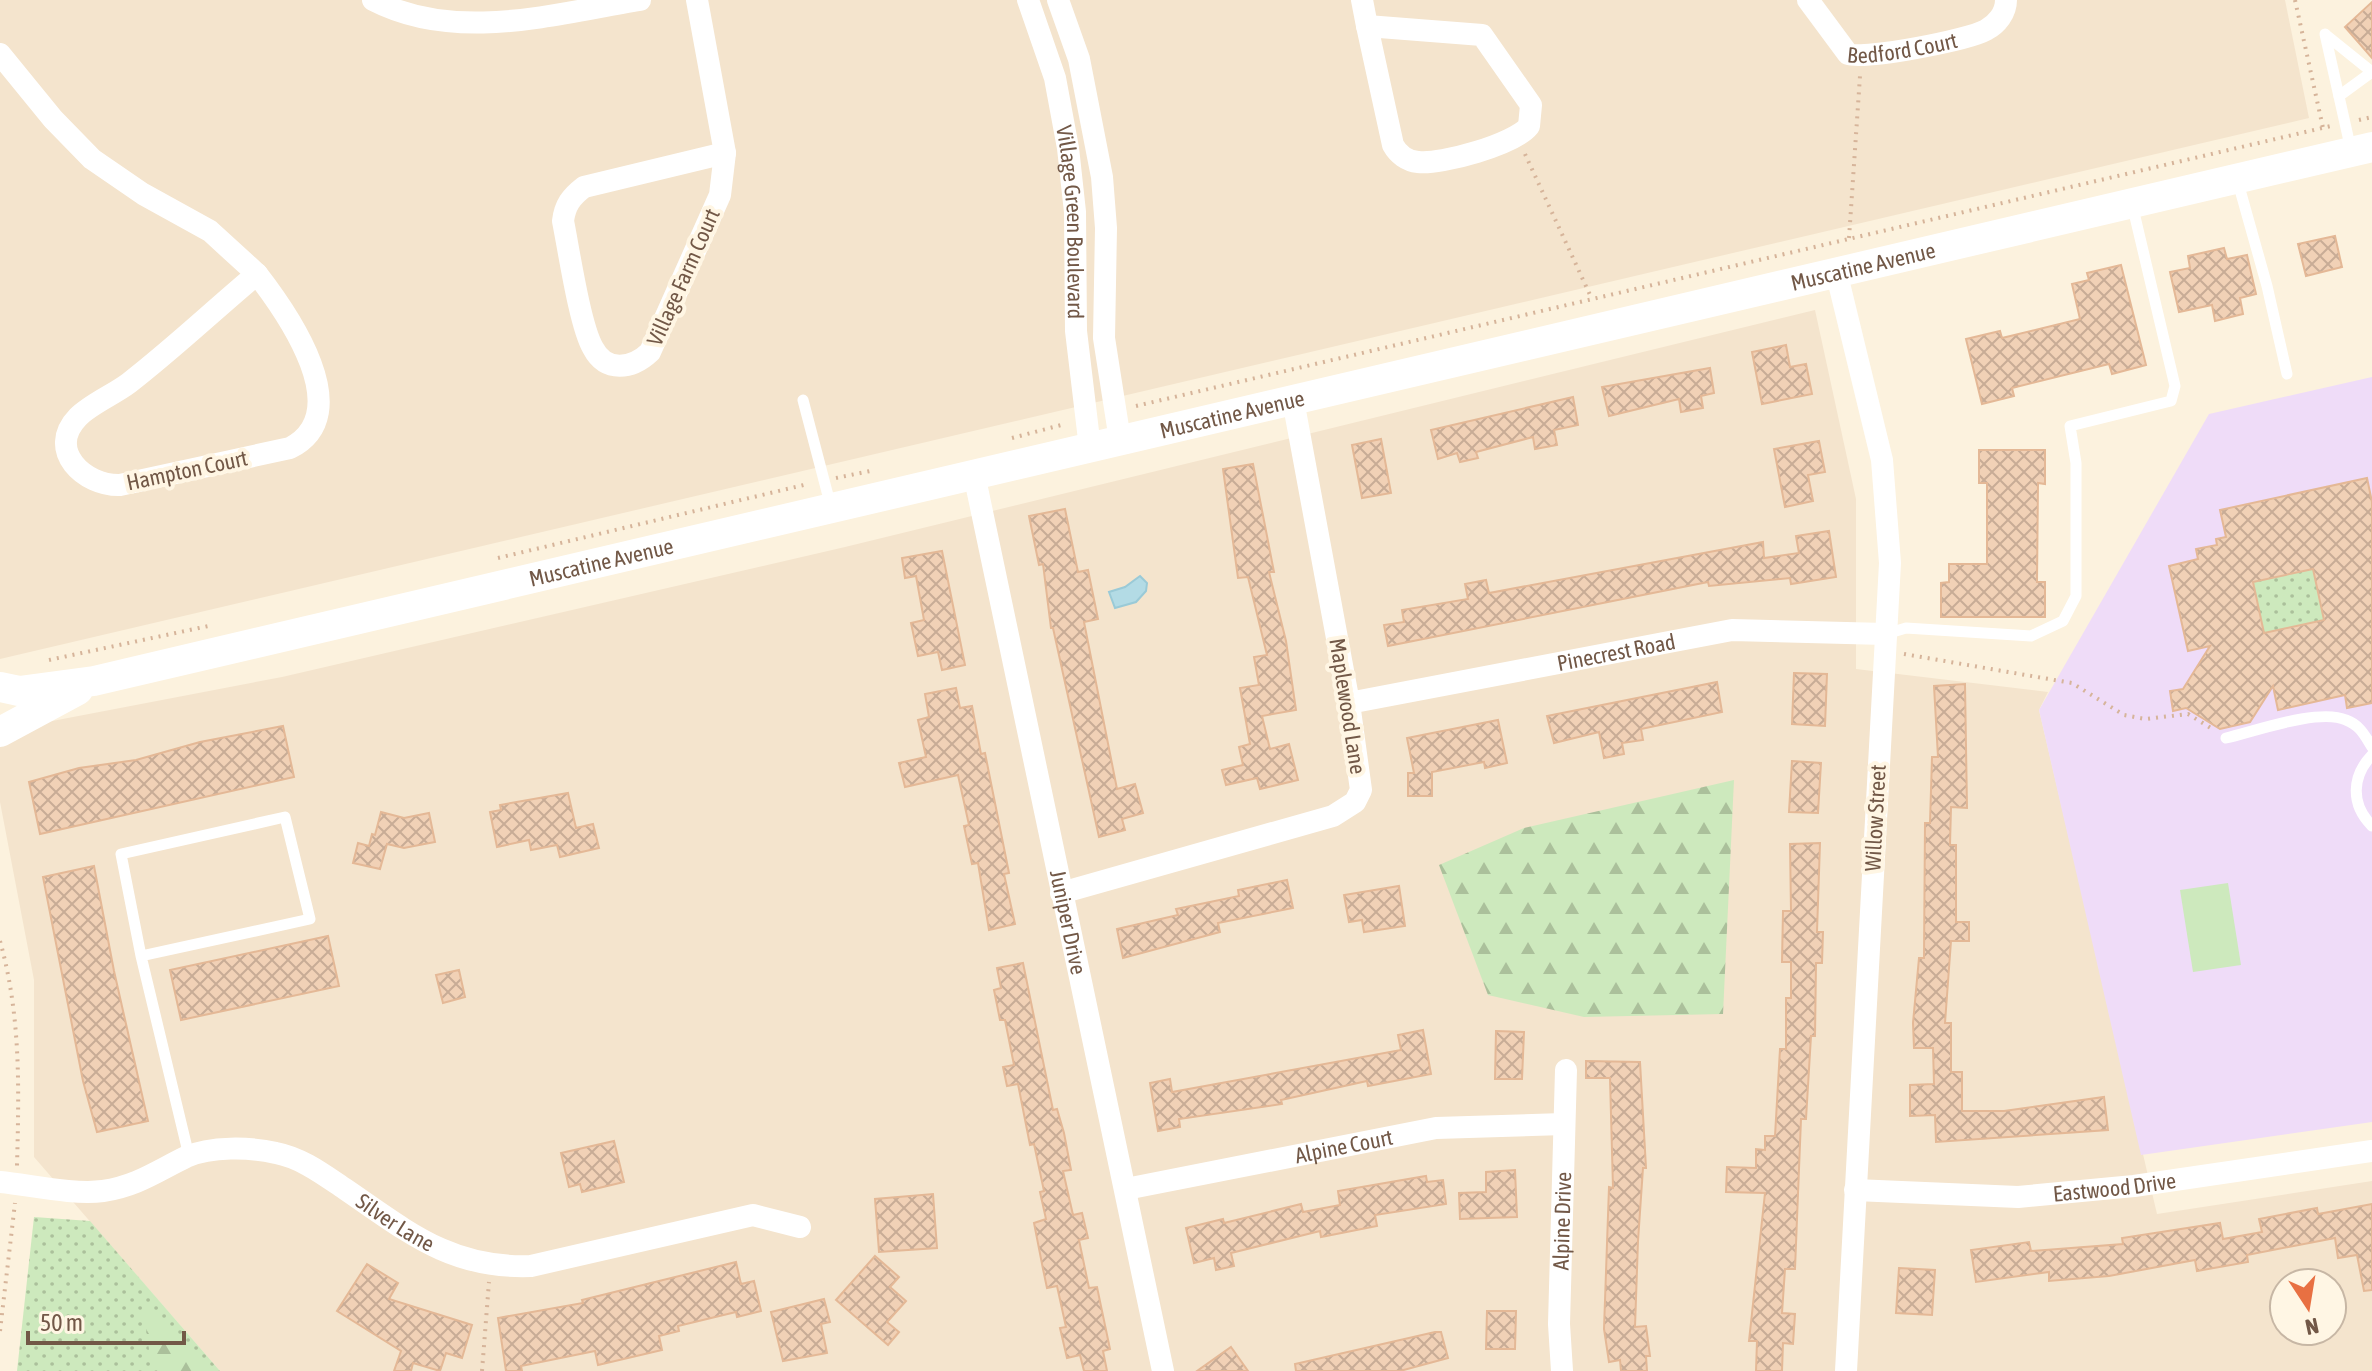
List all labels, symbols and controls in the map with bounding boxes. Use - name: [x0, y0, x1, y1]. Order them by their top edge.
- street label: Bedford Court: [1846, 27, 1960, 68]
- street label: Village Green Boulevard: [1051, 123, 1089, 319]
- street label: Village Farm Court: [641, 204, 725, 350]
- street label: Muscatine Avenue: [1788, 237, 1938, 296]
- street label: Muscatine Avenue: [1157, 385, 1307, 444]
- street label: Hampton Court: [124, 445, 250, 495]
- street label: Muscatine Avenue: [526, 533, 676, 592]
- street label: Pinecrest Road: [1555, 628, 1677, 676]
- street label: Maplewood Lane: [1324, 636, 1372, 776]
- street label: Willow Street: [1859, 764, 1891, 872]
- street label: Juniper Drive: [1045, 868, 1092, 977]
- street label: Alpine Court: [1293, 1124, 1395, 1168]
- street label: Eastwood Drive: [2052, 1167, 2178, 1207]
- street label: Alpine Drive: [1547, 1172, 1576, 1271]
- street label: Silver Lane: [351, 1188, 439, 1257]
- north arrow: [2268, 1267, 2348, 1347]
- scale bar: [28, 1295, 184, 1345]
- text: 50 m: [40, 1309, 83, 1336]
- text: N: [2303, 1312, 2321, 1341]

